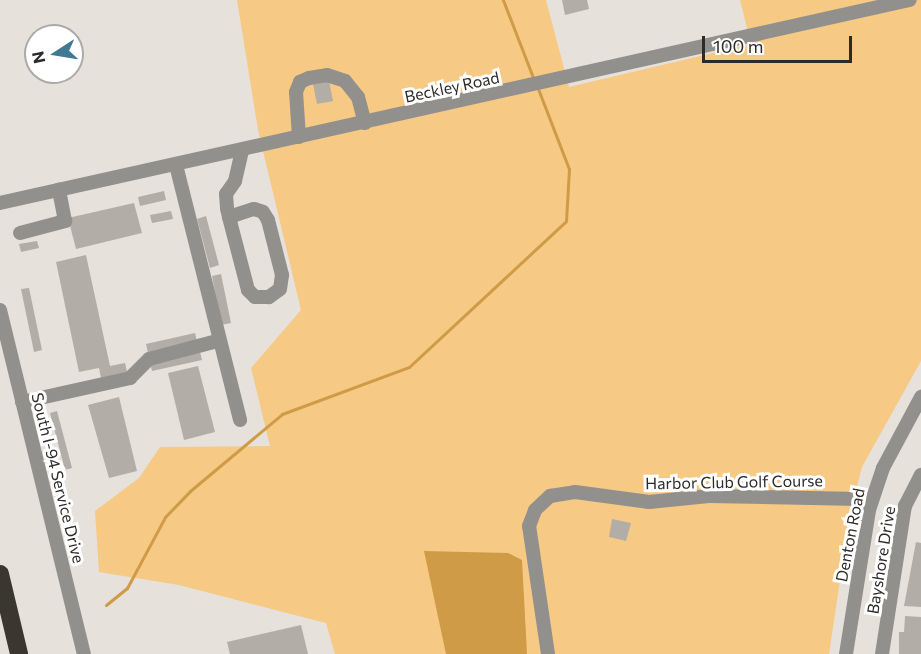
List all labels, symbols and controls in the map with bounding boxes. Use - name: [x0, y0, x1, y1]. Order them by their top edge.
- north arrow: [24, 24, 84, 84]
- scale bar: [705, 24, 855, 62]
- text: 100 m: [713, 35, 763, 57]
- text: N: [27, 50, 48, 65]
- street label: Beckley Road: [403, 68, 501, 106]
- street label: South I-94 Service Drive: [28, 391, 88, 565]
- street label: Harbor Club Golf Course: [645, 471, 823, 493]
- street label: Denton Road: [832, 487, 868, 583]
- street label: Bayshore Drive: [863, 505, 899, 615]

